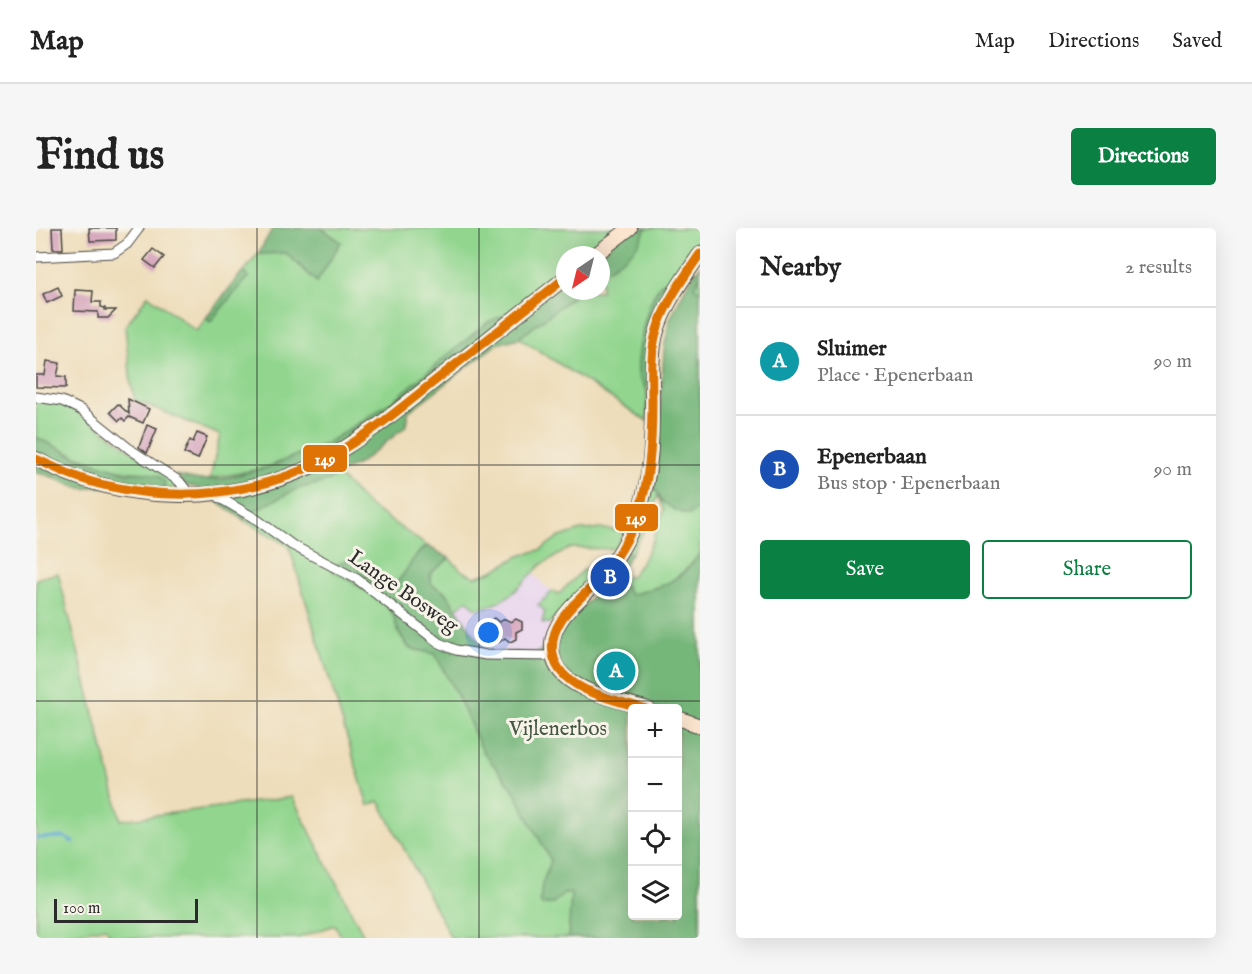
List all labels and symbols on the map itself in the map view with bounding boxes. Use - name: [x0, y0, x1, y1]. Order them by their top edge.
- north arrow: [556, 246, 610, 300]
- line badge: 149: [302, 444, 348, 473]
- text: 149: [315, 451, 335, 471]
- line badge: 149: [614, 503, 659, 532]
- text: 149: [626, 510, 646, 530]
- street label: Lange Bosweg: [343, 544, 464, 640]
- pin: B: [590, 554, 630, 600]
- your location: [474, 618, 503, 647]
- pin: A: [596, 648, 636, 694]
- park label: Vijlenerbos: [508, 716, 607, 743]
- scale bar: [54, 896, 198, 924]

